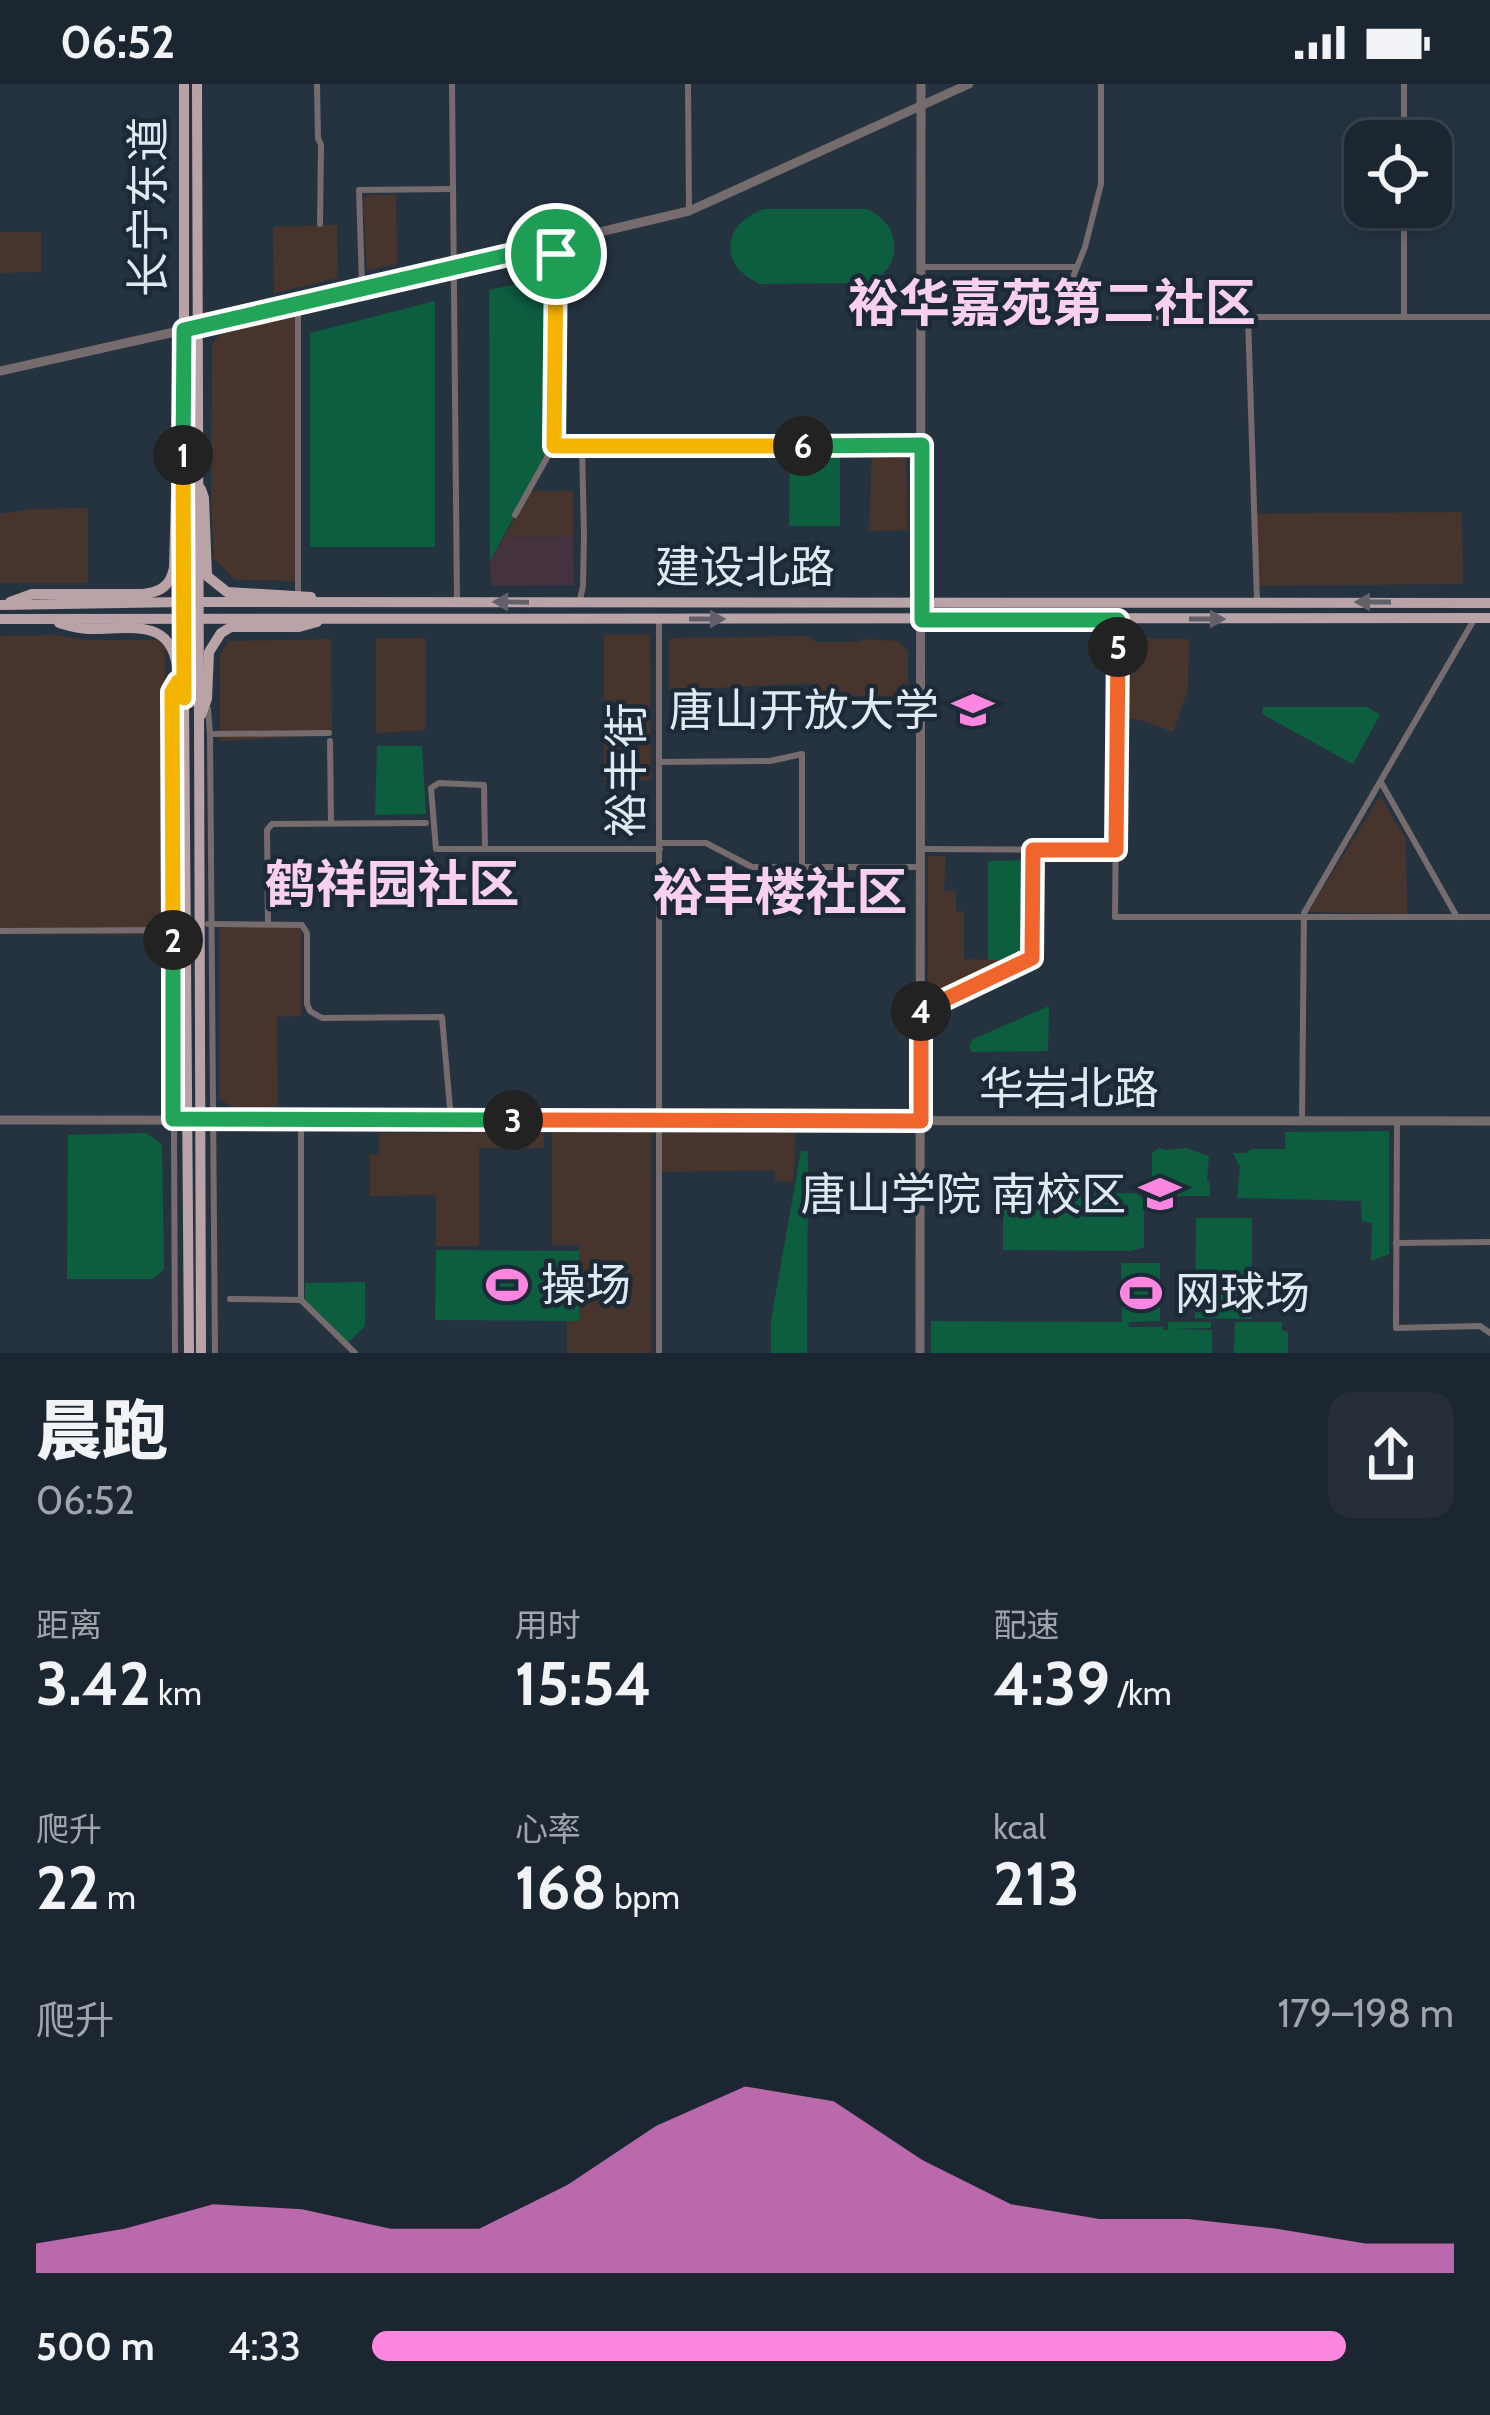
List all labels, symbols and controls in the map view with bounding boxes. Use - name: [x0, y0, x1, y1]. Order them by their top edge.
- text: 06:52: [60, 15, 175, 69]
- street label: 长宁东道: [121, 117, 175, 297]
- map controls: [1344, 120, 1452, 228]
- button: locate: [1344, 120, 1452, 228]
- pin: [505, 203, 607, 305]
- icon: arrive: [523, 221, 589, 287]
- district label: 裕华嘉苑第二社区: [848, 272, 1256, 334]
- pin: 6: [773, 416, 833, 476]
- pin: 1: [153, 425, 213, 485]
- text: 6: [794, 426, 812, 466]
- text: 1: [177, 435, 189, 475]
- street label: 建设北路: [655, 540, 835, 594]
- one-way arrow: [491, 592, 529, 612]
- one-way arrow: [1353, 592, 1391, 612]
- one-way arrow: [689, 609, 727, 628]
- one-way arrow: [1189, 609, 1227, 629]
- pin: 5: [1088, 617, 1148, 677]
- text: 5: [1109, 627, 1127, 667]
- place label: 唐山开放大学: [669, 683, 939, 737]
- school or university icon: 唐山开放大学: [950, 687, 996, 733]
- street label: 裕丰街: [599, 702, 653, 838]
- district label: 鹤祥园社区: [264, 853, 520, 915]
- district label: 裕丰楼社区: [652, 861, 908, 923]
- pin: 2: [143, 910, 203, 970]
- text: 2: [164, 920, 182, 960]
- pin: 4: [891, 981, 951, 1041]
- text: 4: [911, 991, 931, 1031]
- street label: 华岩北路: [979, 1061, 1159, 1115]
- pin: 3: [483, 1090, 543, 1150]
- text: 3: [504, 1100, 522, 1140]
- place label: 唐山学院 南校区: [801, 1167, 1126, 1221]
- school or university icon: 唐山学院 南校区: [1137, 1171, 1183, 1217]
- place label: 操场: [541, 1258, 631, 1312]
- sports icon: 操场: [484, 1262, 530, 1308]
- place label: 网球场: [1175, 1266, 1310, 1320]
- sports icon: 网球场: [1118, 1270, 1164, 1316]
- text: 晨跑: [36, 1390, 168, 1471]
- button: share: [1328, 1392, 1454, 1518]
- text: 06:52: [36, 1476, 135, 1524]
- text: 距离: [36, 1605, 102, 1645]
- text: 用时: [515, 1605, 581, 1645]
- text: 配速: [993, 1605, 1059, 1645]
- text: 3.42: [36, 1647, 151, 1720]
- text: 15:54: [515, 1647, 652, 1720]
- text: 4:39: [993, 1647, 1110, 1720]
- text: km: [151, 1673, 202, 1713]
- text: /km: [1110, 1673, 1172, 1713]
- text: kcal: [993, 1807, 1046, 1847]
- text: 爬升: [36, 1809, 102, 1849]
- text: 心率: [515, 1809, 581, 1849]
- text: 213: [993, 1847, 1080, 1920]
- text: 22: [36, 1851, 99, 1924]
- text: 168: [515, 1851, 607, 1924]
- text: m: [99, 1877, 136, 1917]
- text: bpm: [607, 1877, 680, 1917]
- text: 179–198 m: [1277, 1989, 1454, 2037]
- text: 爬升: [36, 1996, 114, 2044]
- text: 500 m: [36, 2322, 155, 2370]
- text: 4:33: [228, 2322, 301, 2370]

